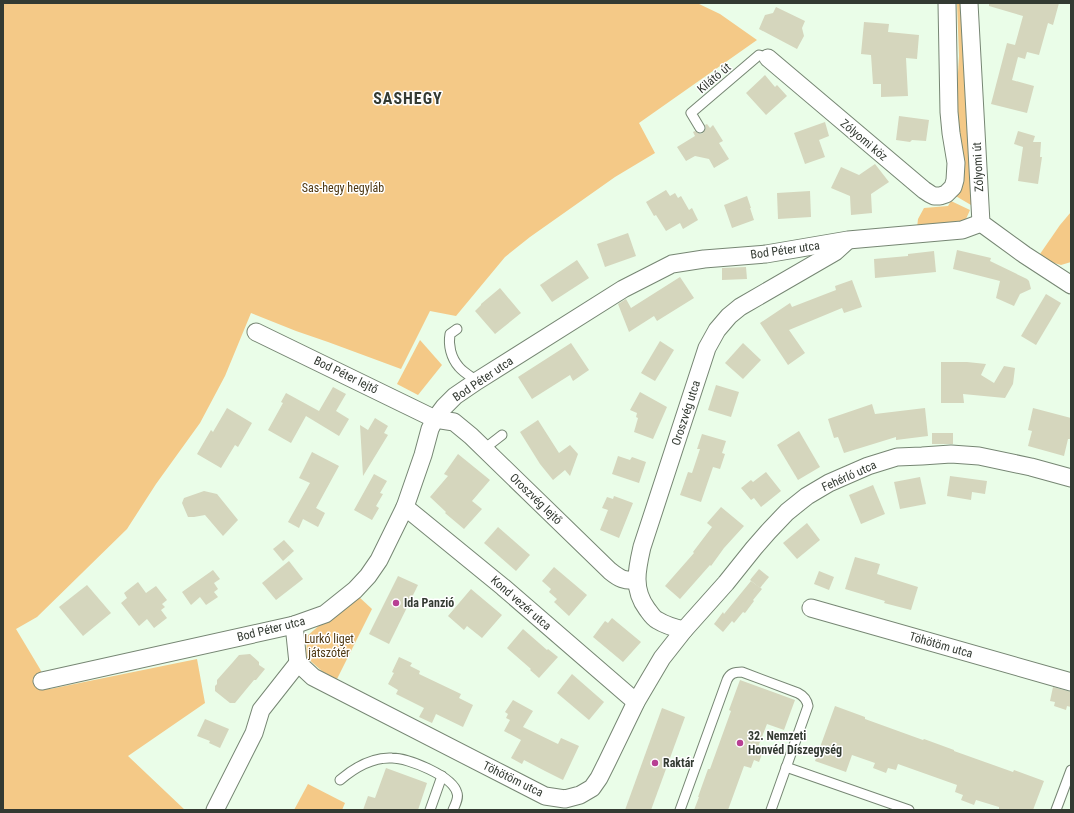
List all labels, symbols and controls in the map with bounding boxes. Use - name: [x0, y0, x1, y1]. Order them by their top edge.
- street label: Kilátó út: [694, 60, 734, 96]
- district label: SASHEGY: [373, 89, 443, 108]
- street label: Zólyomi köz: [838, 116, 890, 164]
- street label: Zólyomi út: [970, 141, 986, 192]
- park label: Sas-hegy hegyláb: [302, 181, 384, 195]
- street label: Bod Péter utca: [750, 238, 821, 262]
- street label: Bod Péter lejtő: [312, 353, 380, 397]
- street label: Bod Péter utca: [450, 354, 516, 404]
- street label: Oroszvég utca: [669, 378, 703, 447]
- street label: Fehérló utca: [819, 458, 879, 494]
- street label: Oroszvég lejtő: [507, 471, 565, 527]
- street label: Kond vezér utca: [488, 573, 554, 633]
- place label: Ida Panzió: [404, 596, 454, 610]
- marker: Ida Panzió: [391, 598, 401, 608]
- street label: Bod Péter utca: [235, 614, 307, 644]
- street label: Töhötöm utca: [908, 629, 975, 661]
- park label: Lurkó liget játszótér: [304, 632, 354, 660]
- place label: 32. Nemzeti Honvéd Díszegység: [748, 729, 842, 757]
- marker: 32. Nemzeti Honvéd Díszegység: [735, 738, 745, 748]
- place label: Raktár: [663, 756, 694, 770]
- street label: Töhötöm utca: [481, 758, 546, 800]
- marker: Raktár: [650, 758, 660, 768]

